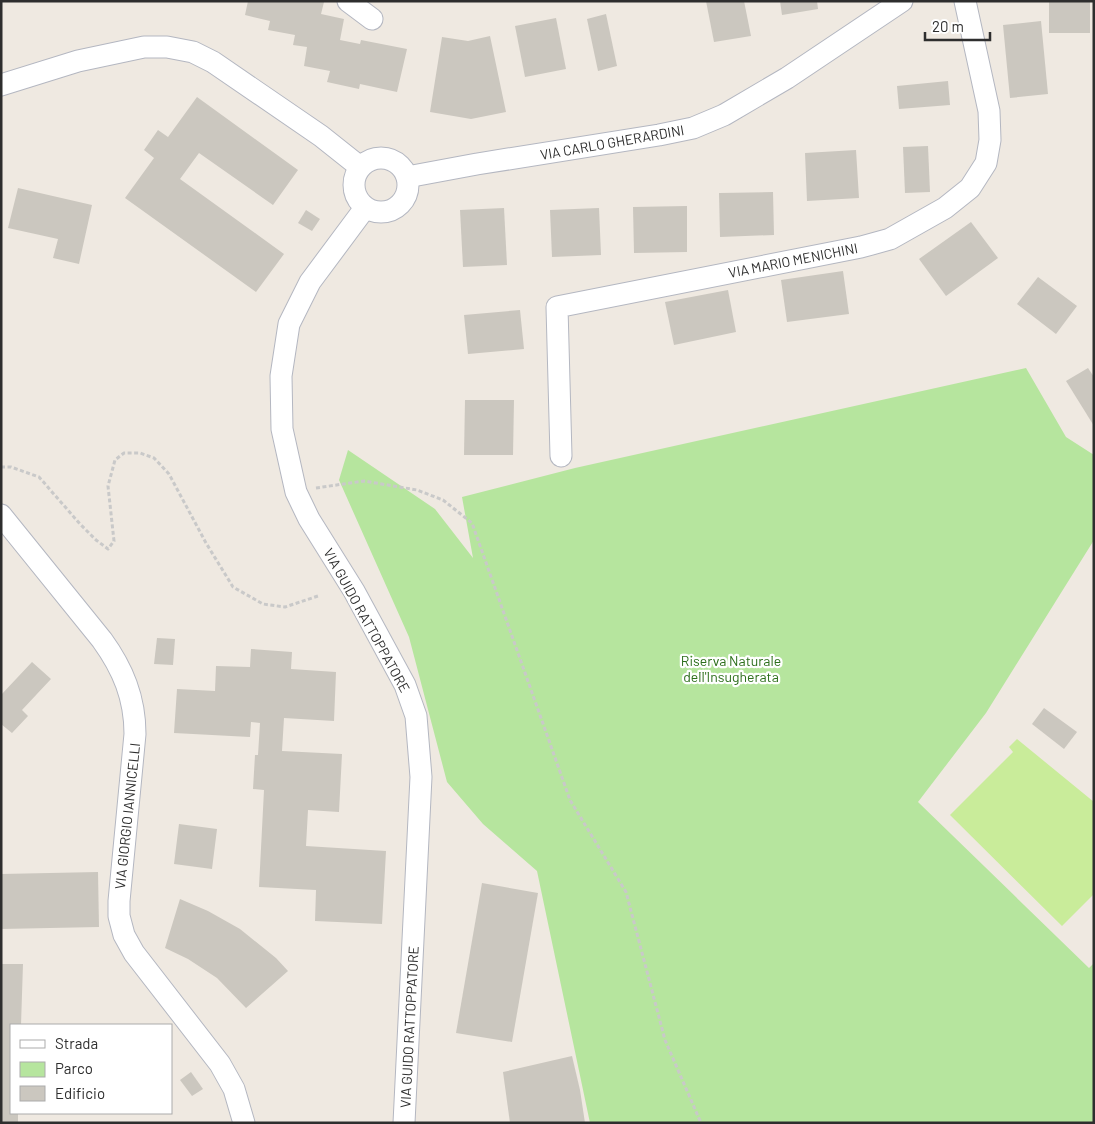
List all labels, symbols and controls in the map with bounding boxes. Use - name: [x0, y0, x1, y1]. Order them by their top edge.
- scale bar: [925, 10, 990, 42]
- text: 20 m: [932, 17, 964, 35]
- street label: VIA CARLO GHERARDINI: [539, 121, 685, 163]
- street label: VIA MARIO MENICHINI: [727, 239, 859, 281]
- street label: VIA GUIDO RATTOPPATORE: [320, 545, 414, 695]
- park label: Riserva Naturale dell'Insugherata: [681, 652, 781, 685]
- street label: VIA GIORGIO IANNICELLI: [111, 742, 143, 890]
- street label: VIA GUIDO RATTOPPATORE: [396, 946, 422, 1108]
- legend: [10, 1024, 172, 1114]
- text: Strada: [55, 1034, 98, 1052]
- text: Parco: [55, 1059, 93, 1077]
- text: Edificio: [55, 1084, 105, 1102]

